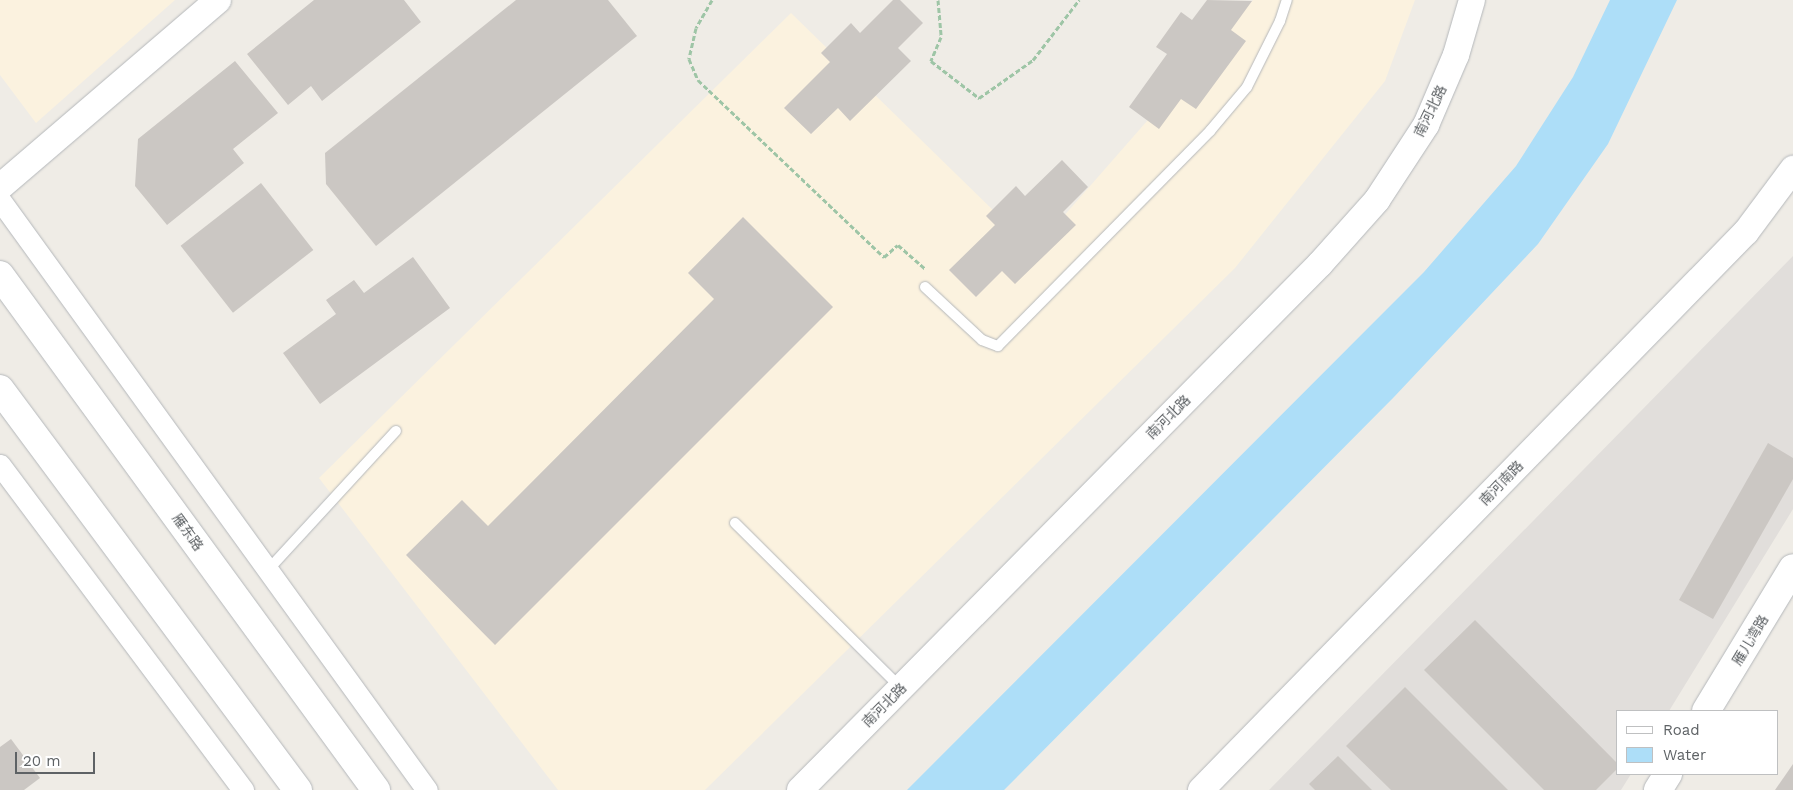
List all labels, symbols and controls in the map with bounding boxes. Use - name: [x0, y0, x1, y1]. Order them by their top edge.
- street label: 南河北路: [1410, 82, 1450, 140]
- street label: 南河北路: [1142, 391, 1194, 443]
- street label: 南河南路: [1476, 457, 1526, 509]
- street label: 雁东路: [169, 510, 207, 554]
- street label: 雁儿湾路: [1728, 612, 1772, 668]
- street label: 南河北路: [858, 679, 910, 731]
- legend: [1616, 710, 1778, 775]
- text: Road: [1663, 721, 1700, 739]
- scale bar: [18, 742, 98, 774]
- text: Water: [1663, 746, 1706, 764]
- text: 20 m: [23, 752, 61, 770]

